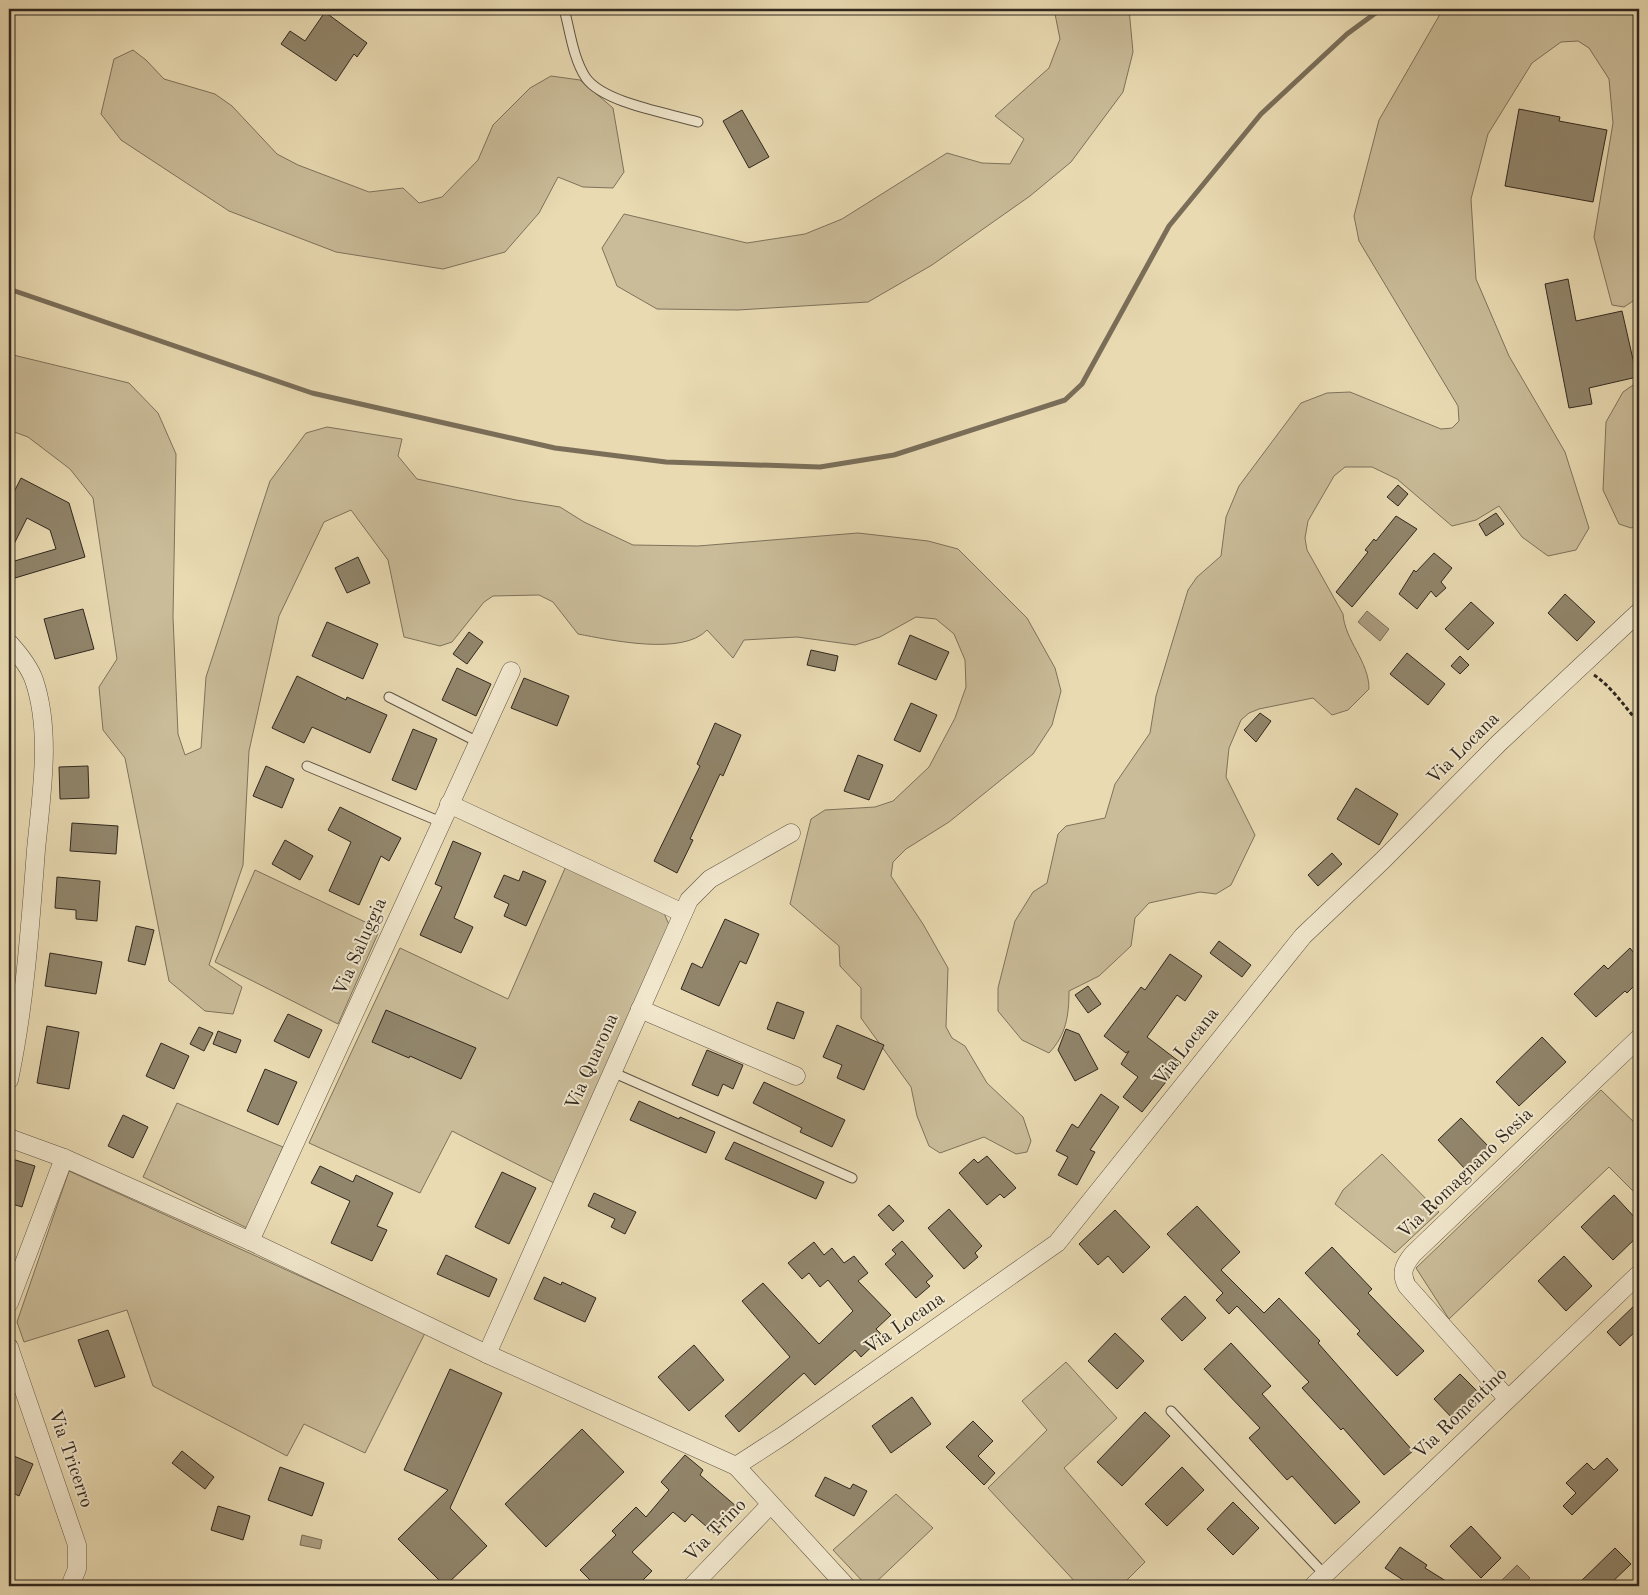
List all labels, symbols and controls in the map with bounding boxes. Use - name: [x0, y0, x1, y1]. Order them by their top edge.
- street label: Via Locana: [1424, 709, 1504, 789]
- street label: Via Saluggia: [331, 895, 391, 999]
- street label: Via Locana: [1151, 1004, 1224, 1090]
- street label: Via Quarona: [563, 1010, 623, 1113]
- street label: Via Romagnano Sesia: [1395, 1104, 1538, 1243]
- street label: Via Locana: [861, 1289, 949, 1358]
- street label: Via Romentino: [1410, 1365, 1512, 1463]
- street label: Via Tricerro: [44, 1408, 96, 1510]
- street label: Via Trino: [681, 1496, 751, 1566]

